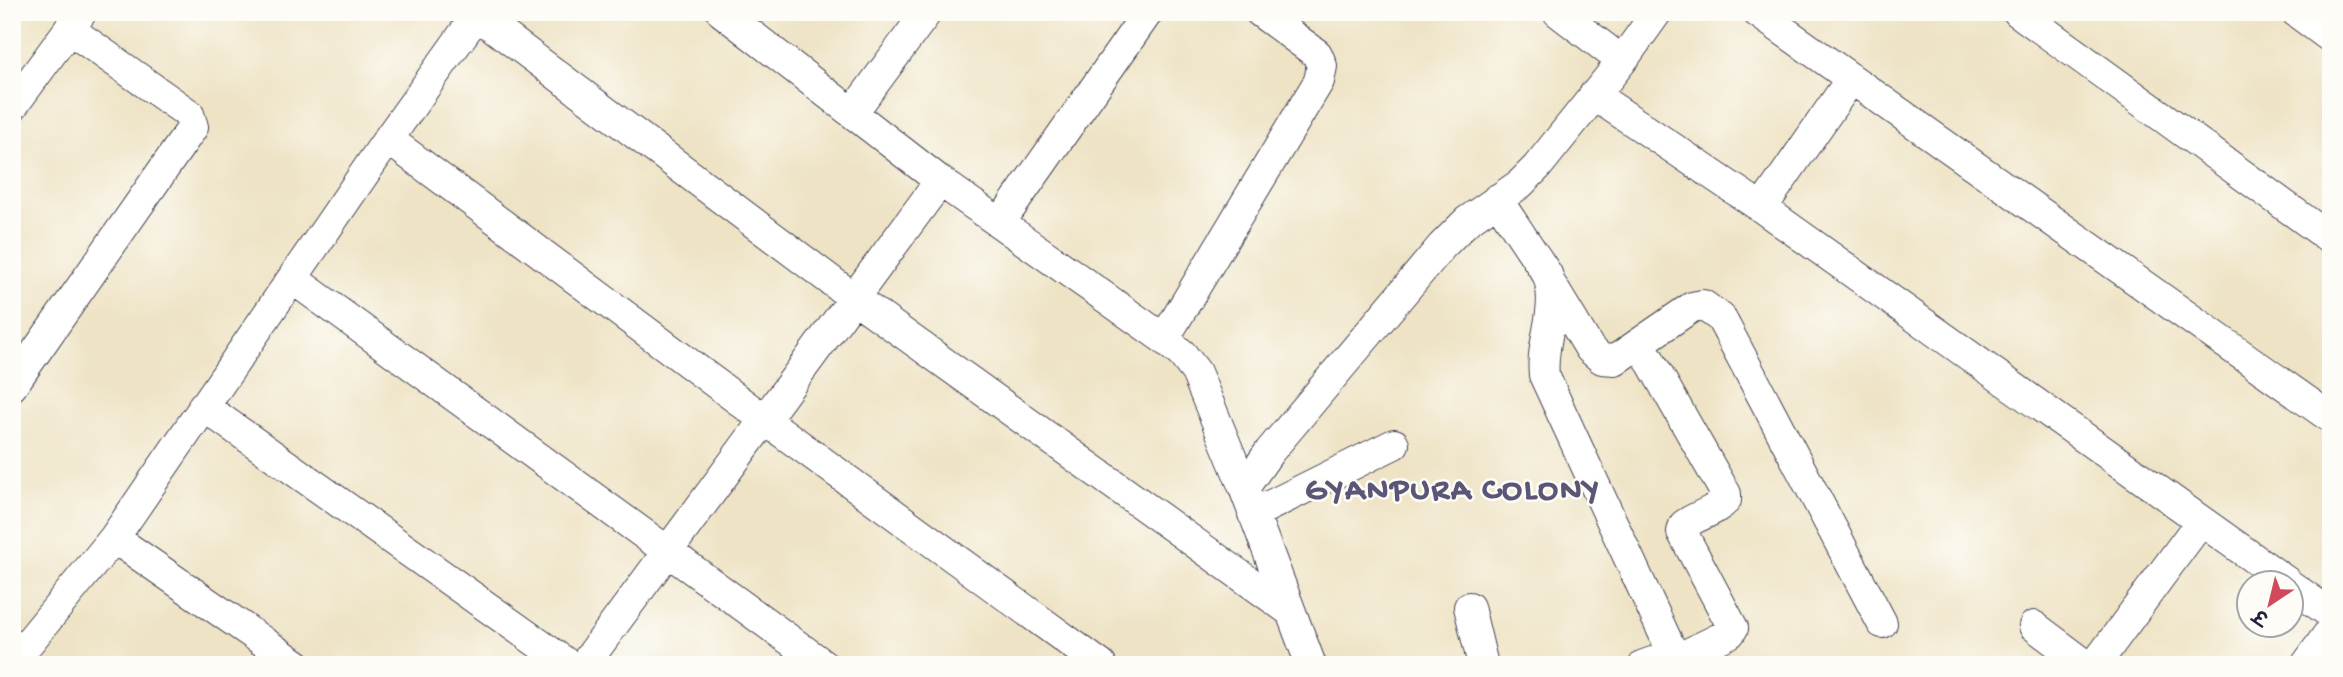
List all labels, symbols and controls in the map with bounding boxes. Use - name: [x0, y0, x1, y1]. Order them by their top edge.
- district label: GYANPURA COLONY: [1305, 473, 1601, 511]
- north arrow: [2234, 568, 2304, 638]
- text: उ: [2249, 601, 2276, 629]

